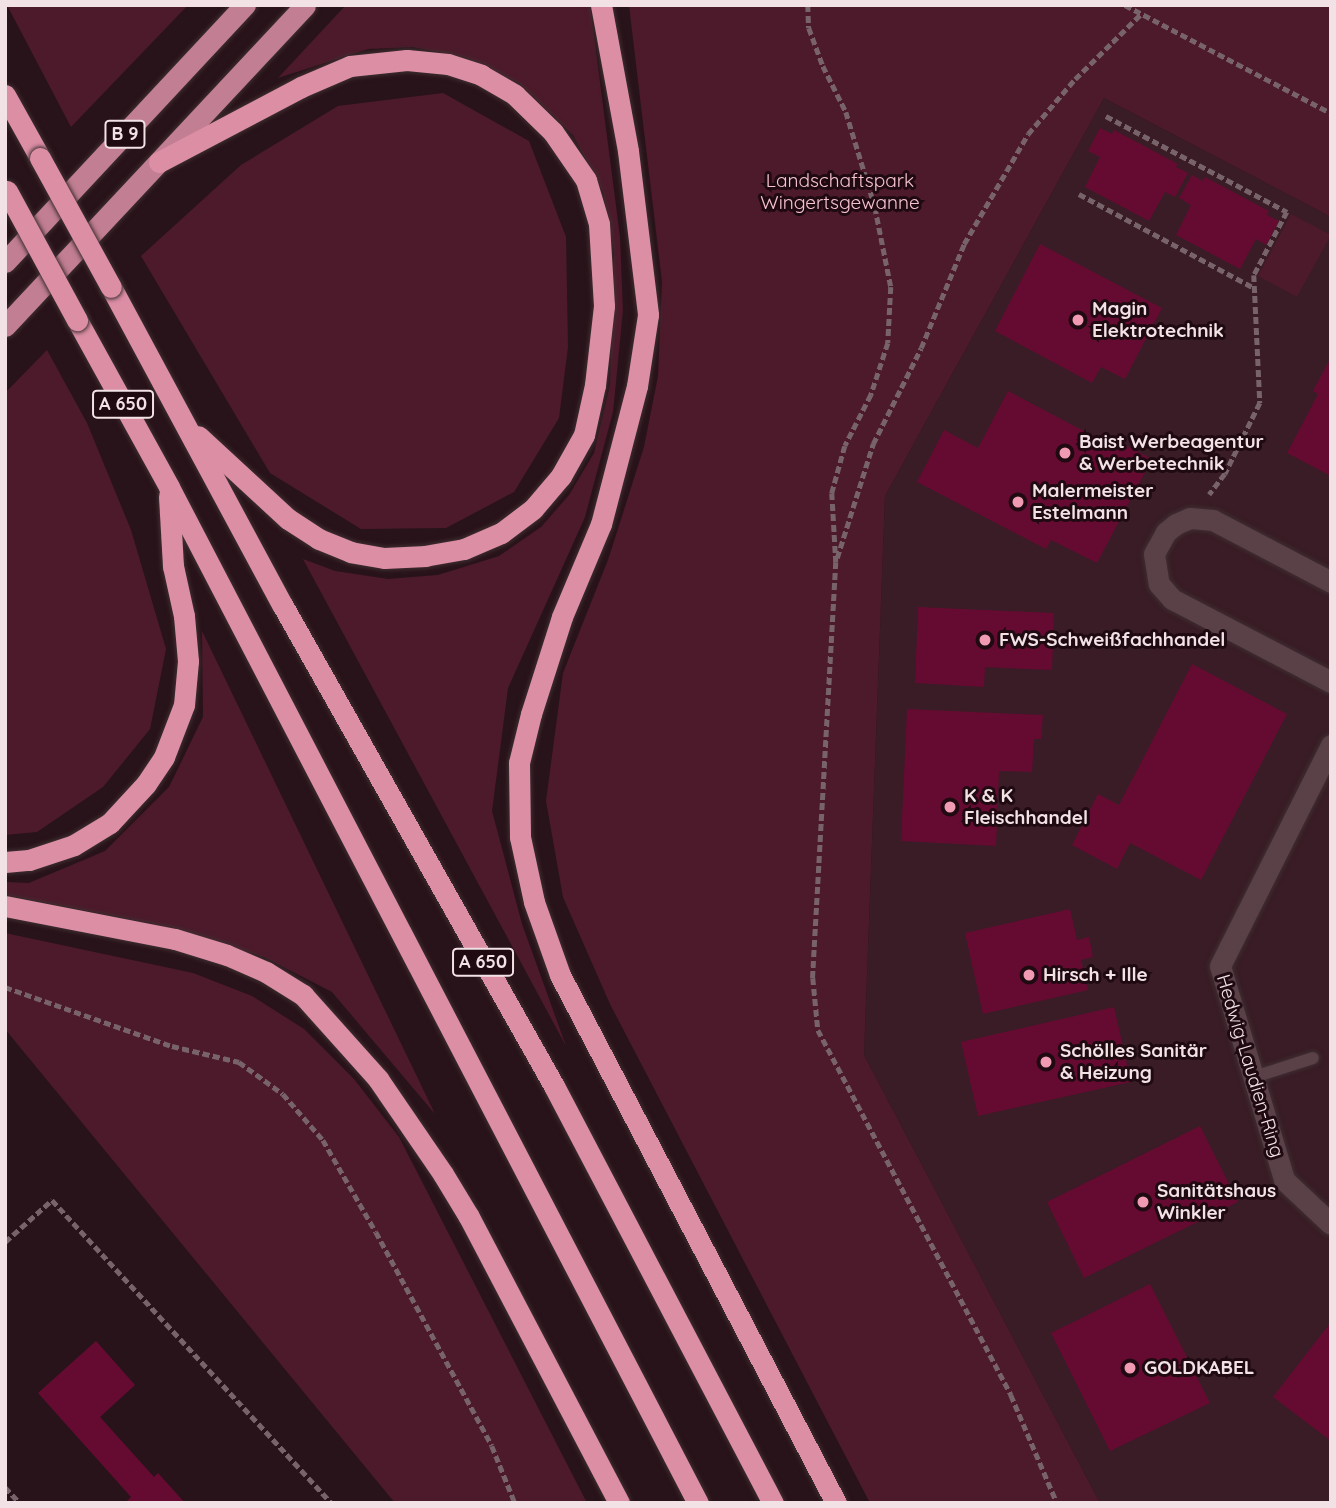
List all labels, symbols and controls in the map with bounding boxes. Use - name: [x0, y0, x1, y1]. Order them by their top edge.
- road number: B 9: [104, 119, 146, 148]
- park label: Landschaftspark Wingertsgewanne: [760, 170, 920, 214]
- place label: Magin Elektrotechnik: [1092, 298, 1224, 342]
- marker: Magin Elektrotechnik: [1070, 312, 1086, 328]
- road number: A 650: [92, 390, 154, 418]
- place label: Baist Werbeagentur & Werbetechnik: [1079, 431, 1264, 475]
- marker: Baist Werbeagentur & Werbetechnik: [1057, 445, 1073, 461]
- place label: Malermeister Estelmann: [1032, 480, 1153, 524]
- marker: Malermeister Estelmann: [1010, 494, 1026, 510]
- place label: FWS-Schweißfachhandel: [999, 629, 1225, 651]
- marker: FWS-Schweißfachhandel: [977, 632, 993, 648]
- place label: K & K Fleischhandel: [964, 785, 1088, 829]
- marker: K & K Fleischhandel: [942, 799, 958, 815]
- road number: A 650: [452, 947, 514, 976]
- place label: Hirsch + Ille: [1043, 964, 1148, 986]
- marker: Hirsch + Ille: [1021, 967, 1037, 983]
- street label: Hedwig-Laudien-Ring: [1211, 972, 1289, 1160]
- place label: Schölles Sanitär & Heizung: [1060, 1040, 1207, 1084]
- marker: Schölles Sanitär & Heizung: [1038, 1054, 1054, 1070]
- place label: Sanitätshaus Winkler: [1157, 1180, 1276, 1224]
- marker: Sanitätshaus Winkler: [1135, 1194, 1151, 1210]
- place label: GOLDKABEL: [1144, 1357, 1254, 1379]
- marker: GOLDKABEL: [1122, 1360, 1138, 1376]

